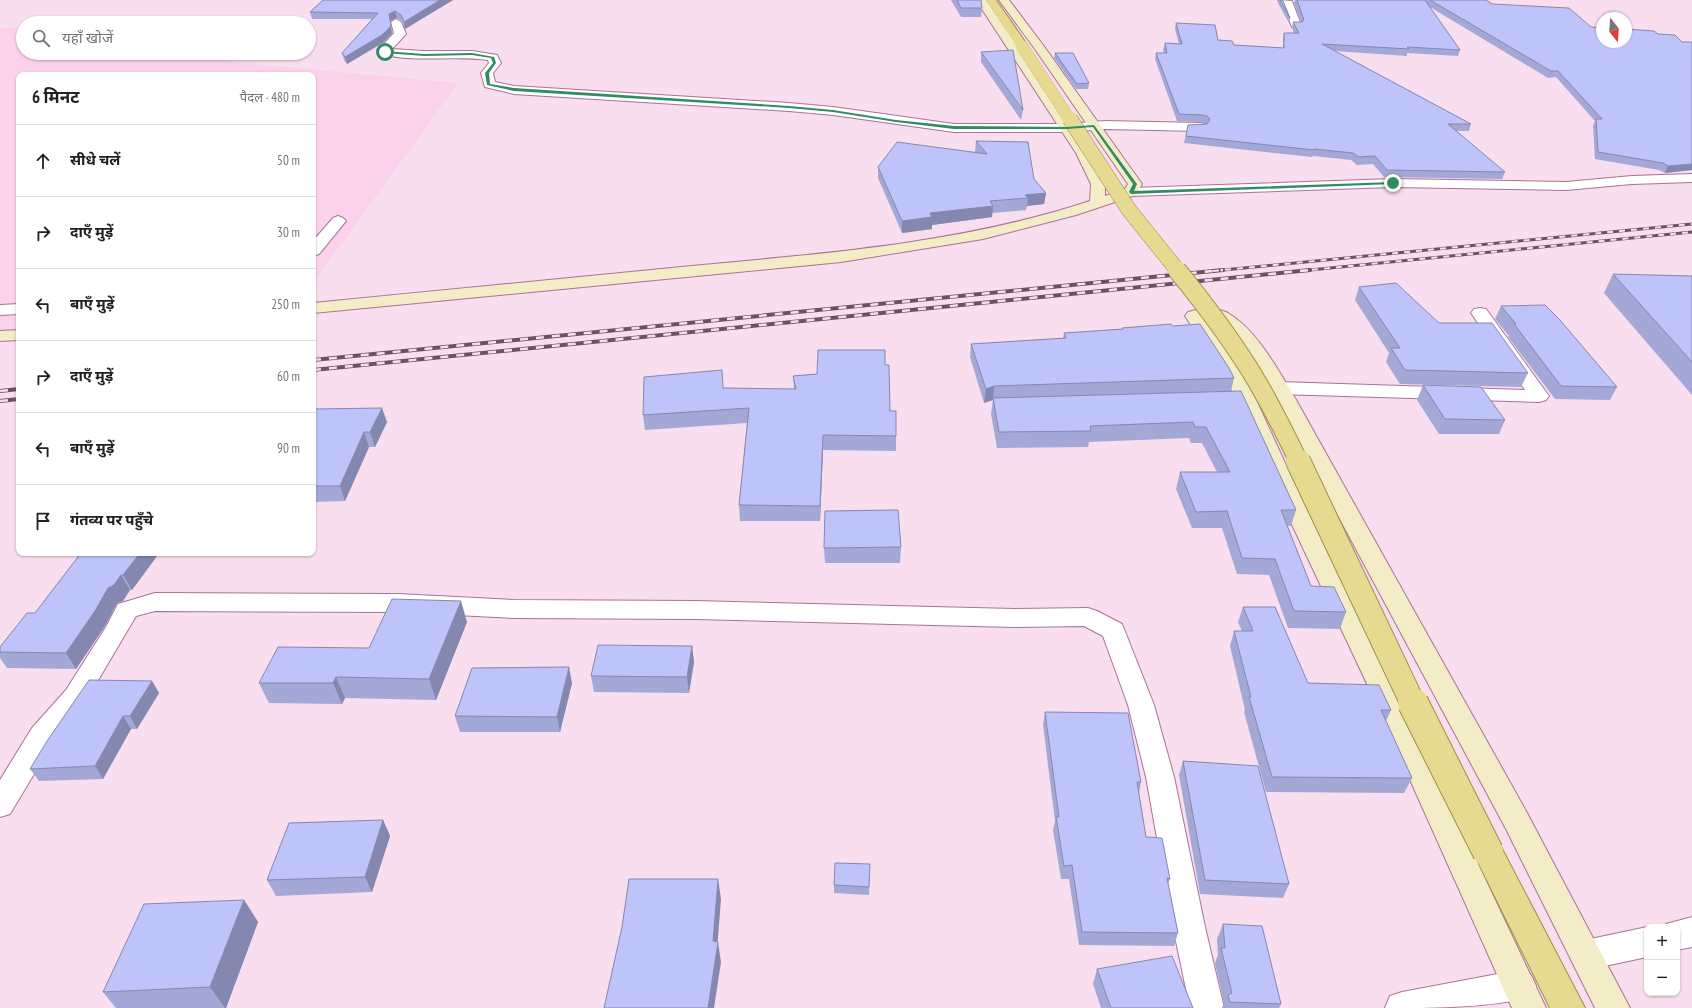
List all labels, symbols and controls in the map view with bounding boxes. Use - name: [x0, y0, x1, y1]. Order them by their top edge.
- north arrow: [1596, 12, 1632, 48]
- search box: [16, 16, 316, 60]
- icon: search: [30, 27, 52, 49]
- text: यहाँ खोजें: [62, 28, 113, 47]
- route start: [376, 43, 394, 61]
- text: 6 मिनट: [32, 86, 79, 108]
- text: पैदल · 480 m: [240, 89, 300, 106]
- icon: ahead: [32, 150, 54, 172]
- text: सीधे चलें: [70, 150, 120, 169]
- text: 50 m: [277, 152, 300, 169]
- route end: [1384, 174, 1402, 192]
- icon: right: [32, 222, 54, 244]
- text: दाएँ मुड़ें: [70, 222, 113, 241]
- text: 30 m: [277, 224, 300, 241]
- icon: left: [32, 294, 54, 316]
- text: बाएँ मुड़ें: [70, 294, 114, 313]
- text: 250 m: [271, 296, 300, 313]
- icon: right: [32, 366, 54, 388]
- text: दाएँ मुड़ें: [70, 366, 113, 385]
- text: 60 m: [277, 368, 300, 385]
- icon: left: [32, 438, 54, 460]
- text: बाएँ मुड़ें: [70, 438, 114, 457]
- text: 90 m: [277, 440, 300, 457]
- icon: arrive: [32, 510, 54, 532]
- text: गंतव्य पर पहुँचे: [70, 510, 153, 529]
- map controls: [1644, 924, 1680, 996]
- button: +: [1644, 924, 1680, 960]
- button: −: [1644, 960, 1680, 996]

